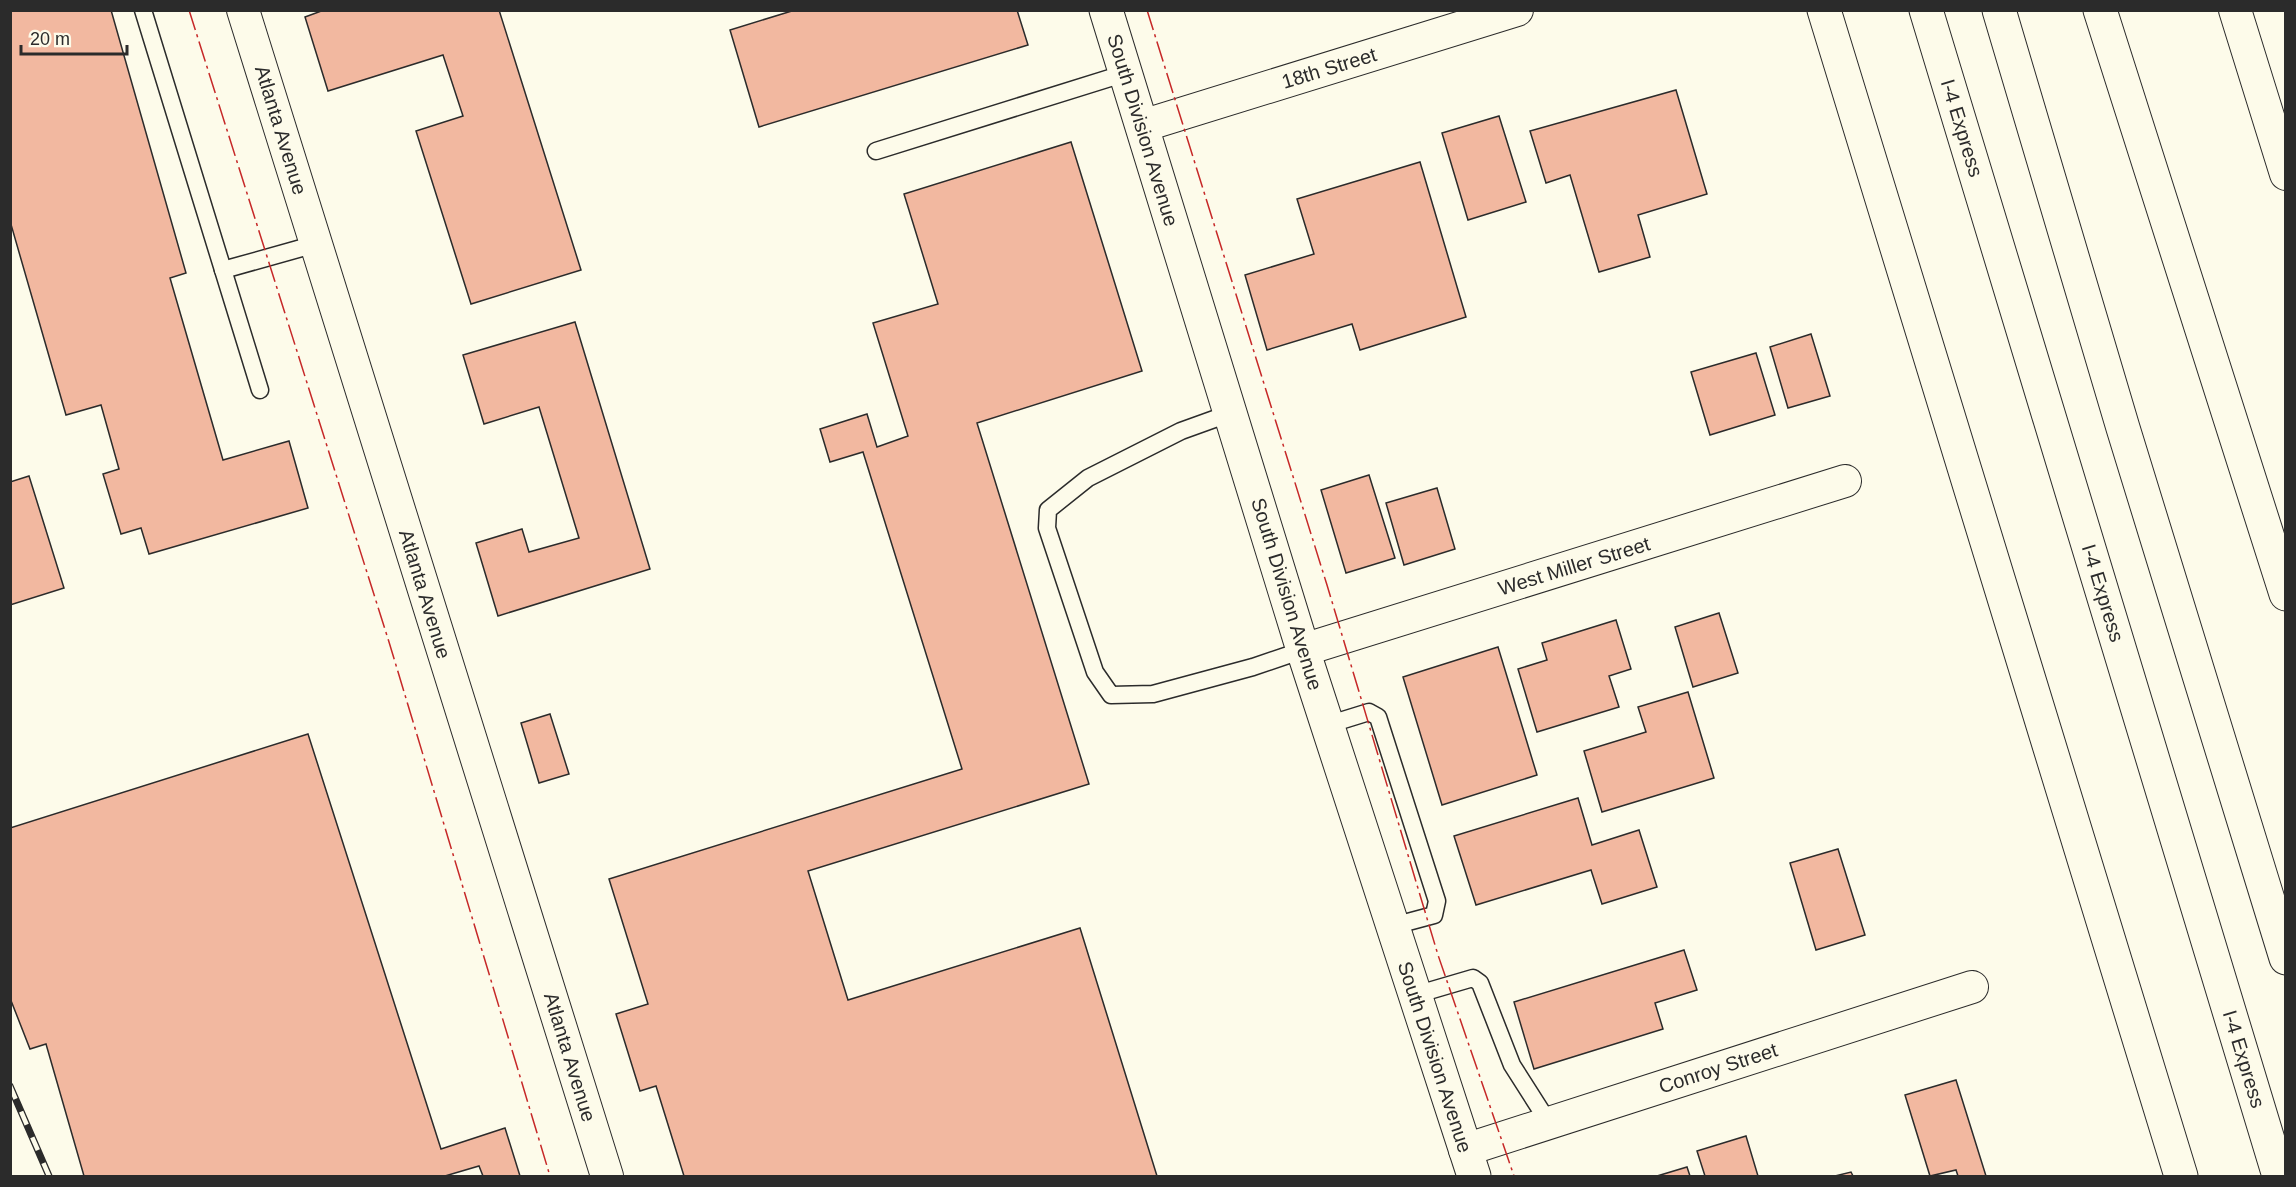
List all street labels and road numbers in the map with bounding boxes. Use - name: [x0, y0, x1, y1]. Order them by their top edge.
- street label: South Division Avenue: [1103, 31, 1183, 229]
- street label: 18th Street: [1279, 43, 1379, 93]
- street label: Atlanta Avenue: [251, 63, 311, 197]
- street label: I-4 Express: [1937, 76, 1987, 180]
- street label: South Division Avenue: [1247, 495, 1327, 693]
- street label: Atlanta Avenue: [395, 527, 455, 661]
- street label: West Miller Street: [1495, 532, 1653, 600]
- street label: I-4 Express: [2078, 541, 2128, 645]
- street label: South Division Avenue: [1394, 959, 1476, 1155]
- street label: Atlanta Avenue: [540, 990, 600, 1124]
- street label: I-4 Express: [2219, 1007, 2269, 1111]
- street label: Conroy Street: [1656, 1038, 1780, 1098]

